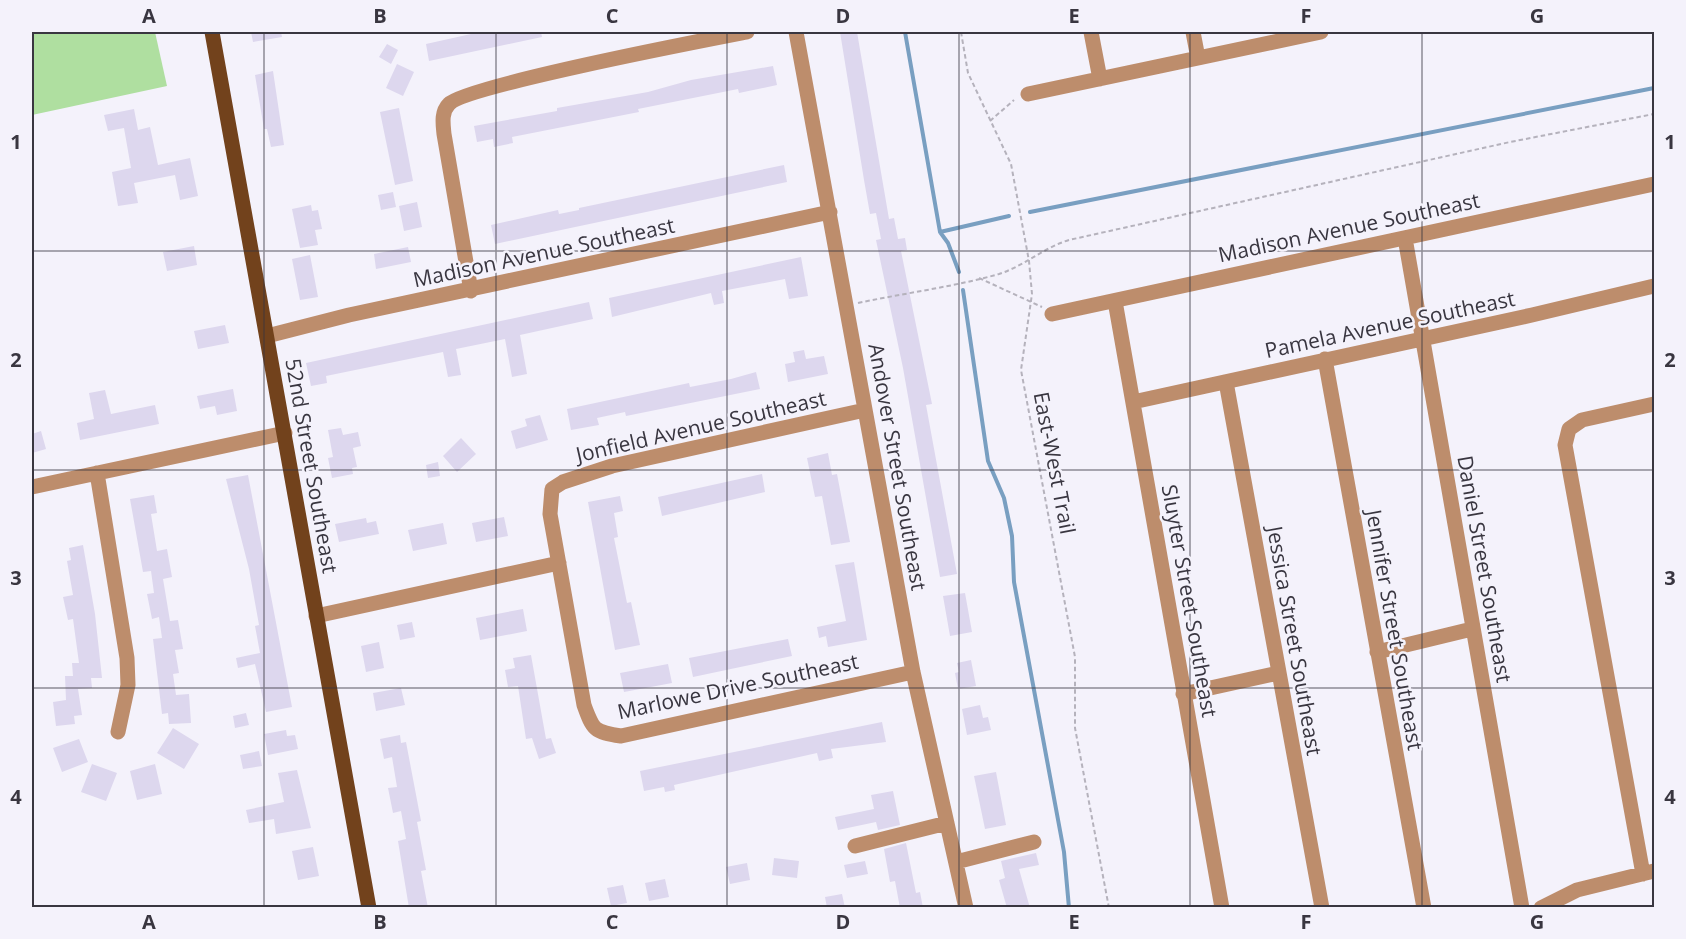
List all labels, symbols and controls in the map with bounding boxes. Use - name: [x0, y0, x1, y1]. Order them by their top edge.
- text: A: [142, 2, 156, 29]
- text: B: [373, 2, 387, 29]
- text: C: [606, 2, 619, 29]
- text: D: [836, 2, 850, 29]
- text: E: [1068, 2, 1080, 29]
- text: F: [1301, 2, 1311, 29]
- text: G: [1530, 2, 1544, 29]
- text: 1: [10, 128, 22, 155]
- text: 1: [1664, 128, 1676, 155]
- street label: Madison Avenue Southeast: [1215, 186, 1482, 268]
- street label: Madison Avenue Southeast: [410, 211, 677, 293]
- street label: Pamela Avenue Southeast: [1262, 284, 1517, 364]
- street label: Andover Street Southeast: [862, 341, 934, 593]
- text: 2: [10, 346, 22, 373]
- text: 2: [1664, 346, 1676, 373]
- street label: 52nd Street Southeast: [279, 356, 345, 575]
- street label: Jonfield Avenue Southeast: [571, 384, 829, 469]
- street label: East-West Trail: [1027, 389, 1082, 536]
- street label: Daniel Street Southeast: [1451, 453, 1519, 685]
- street label: Sluyter Street Southeast: [1156, 482, 1224, 719]
- street label: Jennifer Street Southeast: [1360, 505, 1430, 752]
- street label: Jessica Street Southeast: [1261, 522, 1329, 758]
- text: 3: [10, 564, 22, 591]
- text: 3: [1664, 564, 1676, 591]
- street label: Marlowe Drive Southeast: [615, 647, 861, 725]
- text: 4: [10, 783, 22, 810]
- text: 4: [1664, 783, 1676, 810]
- text: A: [142, 908, 156, 935]
- text: B: [373, 908, 387, 935]
- text: C: [606, 908, 619, 935]
- text: D: [836, 908, 850, 935]
- text: E: [1068, 908, 1080, 935]
- text: F: [1301, 908, 1311, 935]
- text: G: [1530, 908, 1544, 935]

